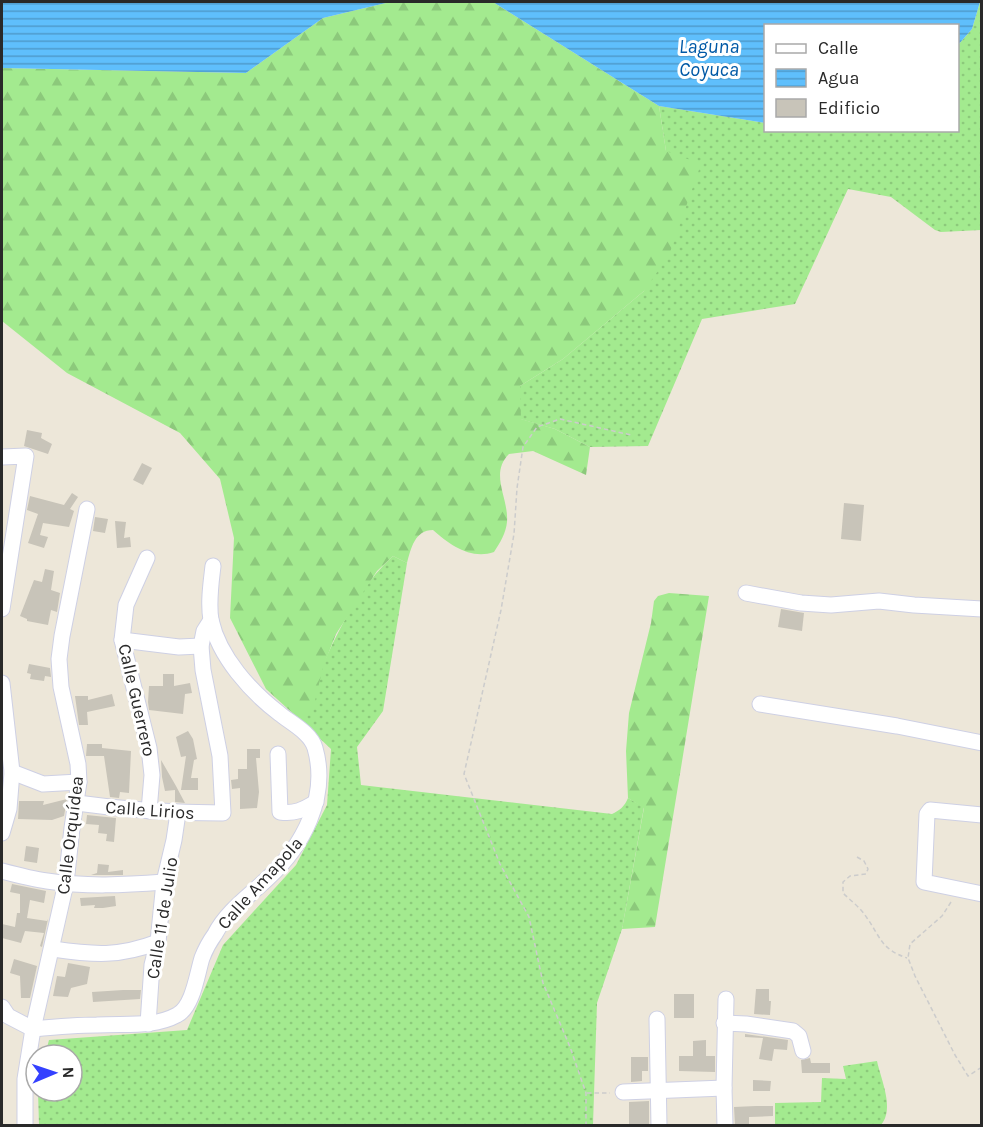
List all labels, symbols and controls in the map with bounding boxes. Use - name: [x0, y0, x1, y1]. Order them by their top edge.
- legend: [764, 24, 959, 132]
- water label: Laguna Coyuca: [679, 35, 739, 81]
- text: Calle: [818, 37, 858, 59]
- text: Agua: [818, 67, 859, 89]
- text: Edificio: [818, 97, 880, 119]
- street label: Calle Guerrero: [113, 642, 161, 758]
- street label: Calle Orquídea: [52, 774, 88, 896]
- street label: Calle Lirios: [105, 796, 195, 824]
- street label: Calle Amapola: [213, 832, 307, 934]
- street label: Calle 11 de Julio: [141, 855, 183, 981]
- north arrow: [24, 1043, 84, 1103]
- text: N: [59, 1066, 78, 1079]

